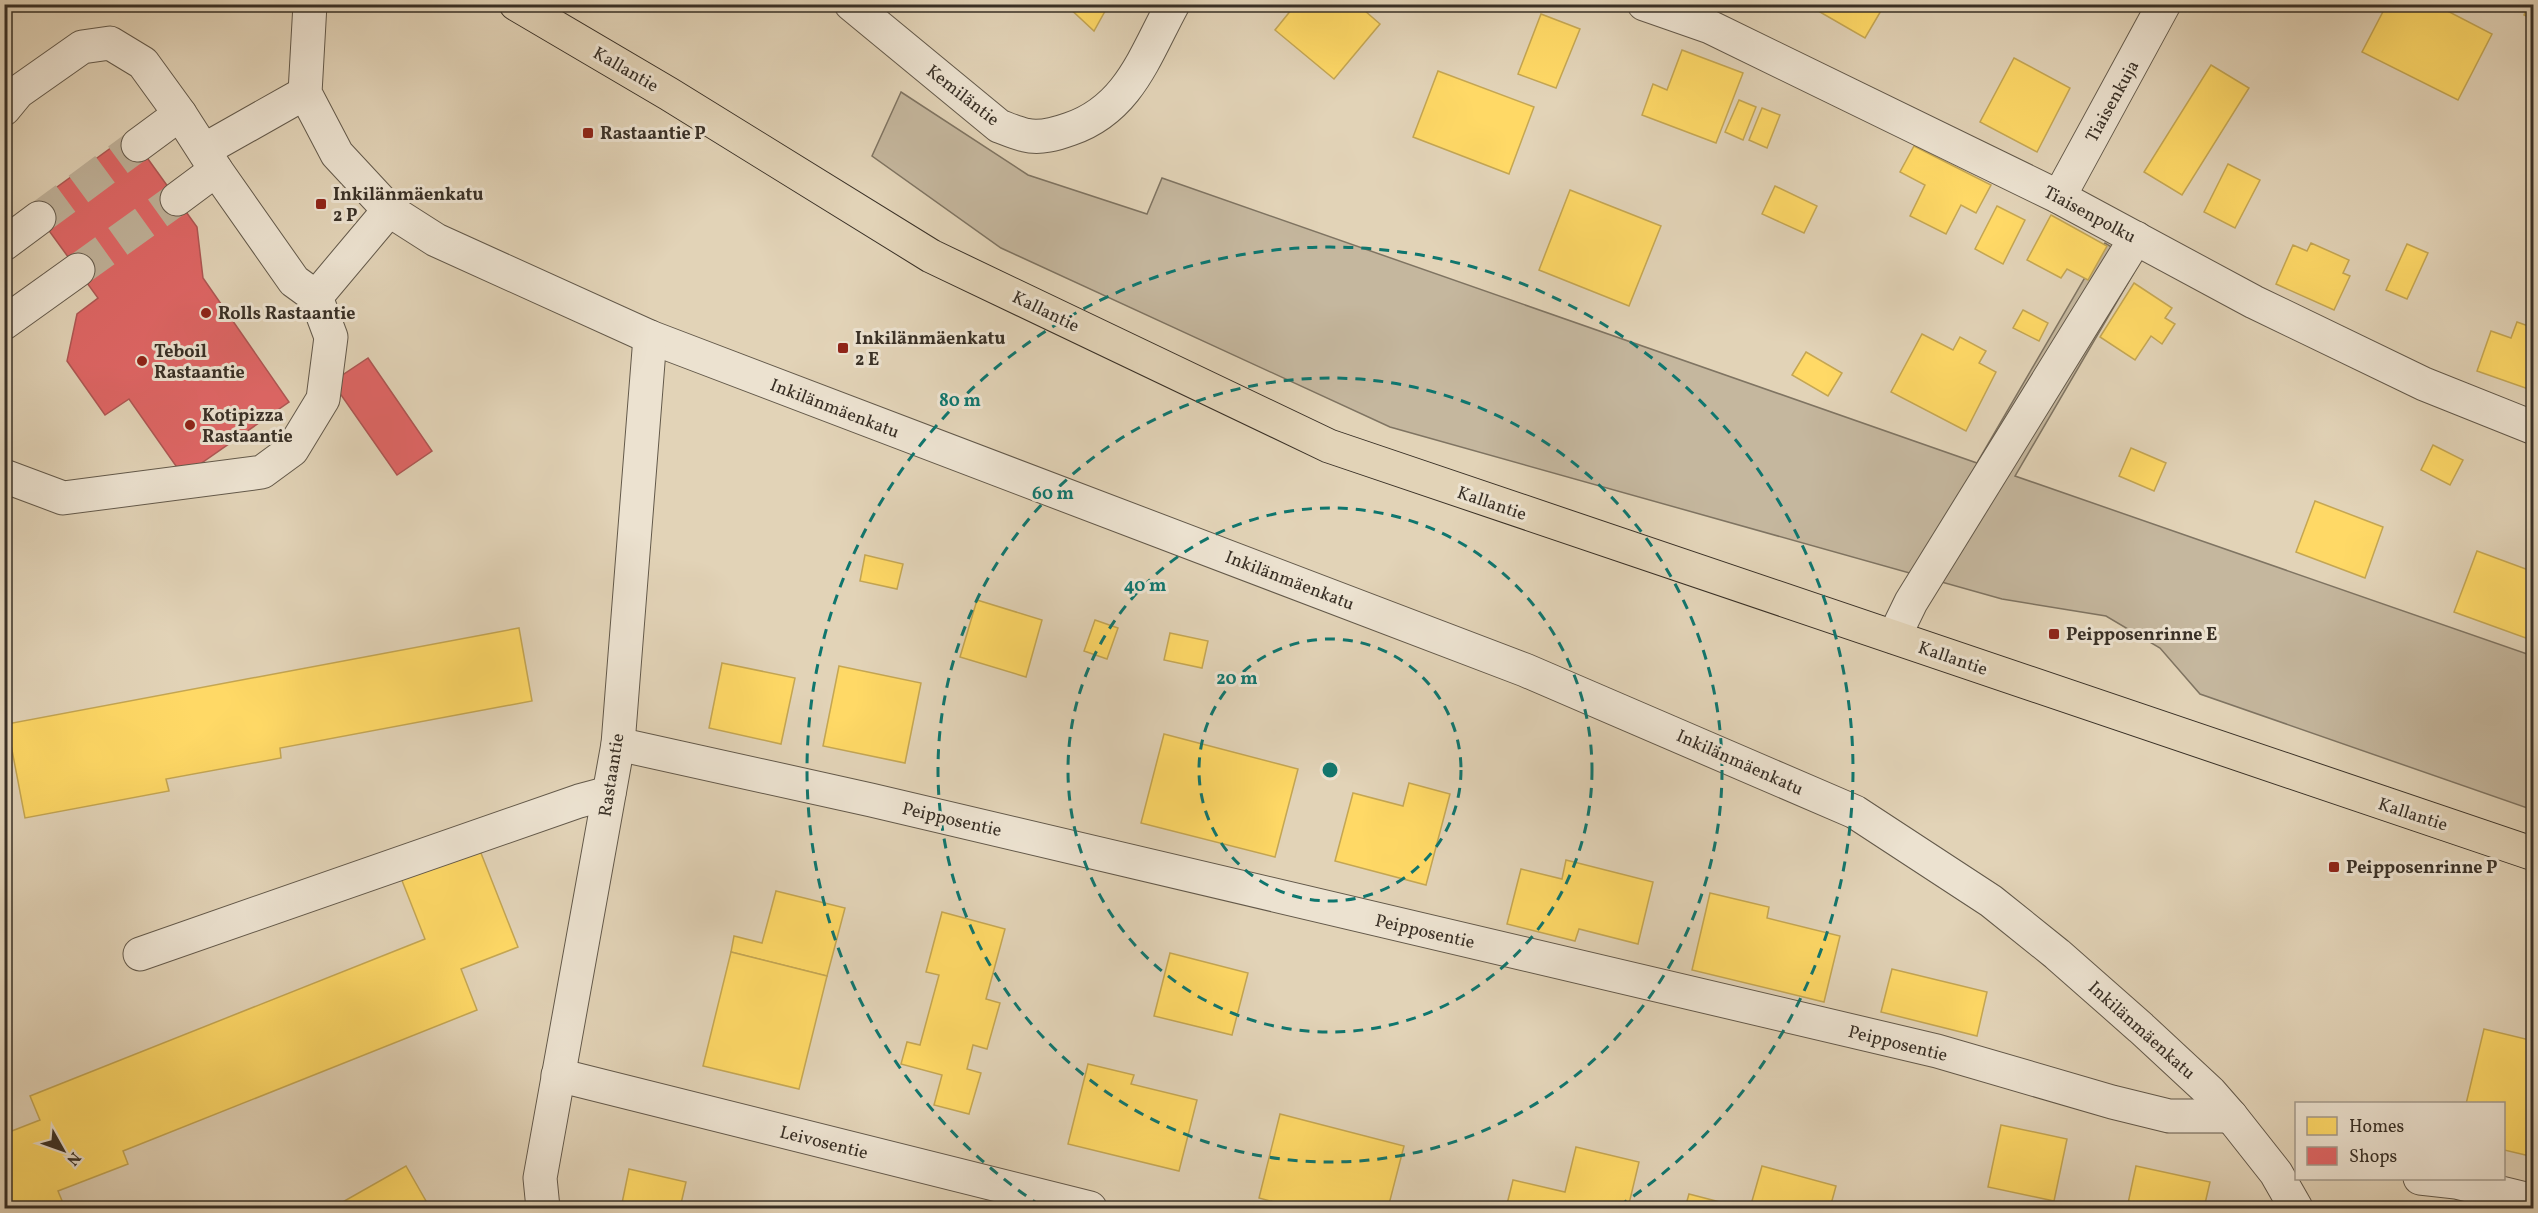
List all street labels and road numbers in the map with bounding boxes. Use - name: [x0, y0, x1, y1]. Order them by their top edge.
- street label: Kallantie: [588, 41, 663, 99]
- street label: Tiaisenkuja: [2080, 56, 2146, 147]
- street label: Kemiläntie: [920, 60, 1004, 133]
- street label: Tiaisenpolku: [2039, 180, 2140, 250]
- street label: Kallantie: [1008, 285, 1083, 339]
- street label: Inkilänmäenkatu: [766, 373, 903, 446]
- street label: Kallantie: [1453, 481, 1530, 528]
- street label: Inkilänmäenkatu: [1221, 545, 1358, 618]
- street label: Kallantie: [1914, 636, 1991, 683]
- street label: Inkilänmäenkatu: [1672, 724, 1807, 803]
- street label: Rastaantie: [594, 732, 631, 819]
- street label: Kallantie: [2374, 792, 2451, 838]
- street label: Peipposentie: [899, 797, 1004, 844]
- street label: Peipposentie: [1372, 909, 1477, 956]
- street label: Inkilänmäenkatu: [2082, 976, 2200, 1086]
- street label: Peipposentie: [1845, 1020, 1950, 1069]
- street label: Leivosentie: [777, 1120, 870, 1166]

